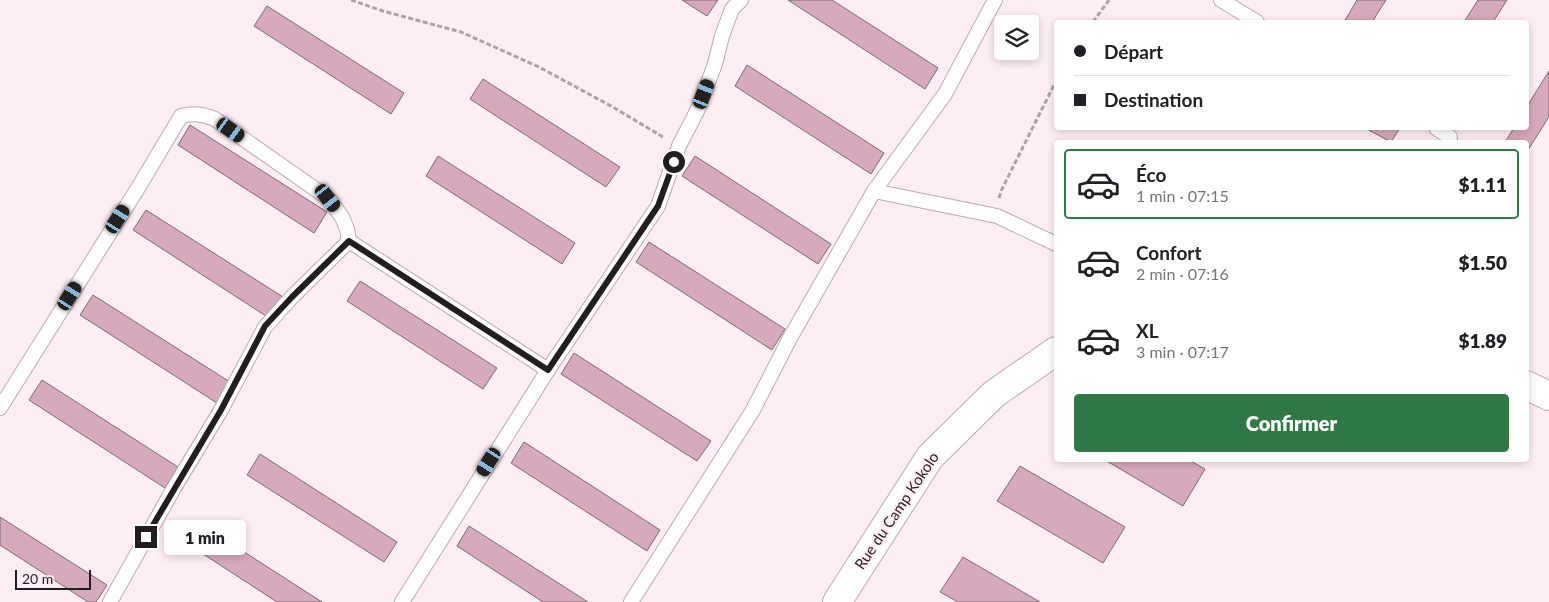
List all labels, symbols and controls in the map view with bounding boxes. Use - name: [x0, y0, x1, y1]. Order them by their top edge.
- map controls: [994, 15, 1039, 60]
- button: layers: [994, 15, 1039, 60]
- text: Départ: [1104, 40, 1163, 63]
- car: [691, 77, 716, 111]
- text: Destination: [1104, 88, 1203, 111]
- car: [214, 115, 247, 145]
- route start: [663, 151, 685, 173]
- icon: car: [1076, 162, 1121, 207]
- text: Éco: [1136, 163, 1166, 186]
- text: $1.11: [1458, 173, 1507, 196]
- car: [312, 182, 343, 214]
- text: 1 min · 07:15: [1136, 186, 1229, 205]
- car: [103, 202, 132, 236]
- icon: car: [1076, 240, 1121, 285]
- text: Confort: [1136, 241, 1201, 264]
- text: $1.50: [1458, 251, 1507, 274]
- text: 2 min · 07:16: [1136, 264, 1229, 283]
- car: [55, 279, 84, 313]
- icon: car: [1076, 318, 1121, 363]
- text: XL: [1136, 319, 1159, 342]
- text: $1.89: [1458, 329, 1507, 352]
- text: 3 min · 07:17: [1136, 342, 1229, 361]
- button: Confirmer: [1074, 394, 1509, 452]
- car: [474, 445, 503, 479]
- street label: Rue du Camp Kokolo: [850, 448, 942, 572]
- callout: 1 min: [164, 520, 246, 554]
- route end: [135, 526, 157, 548]
- text: 1 min: [185, 528, 225, 547]
- scale bar: [15, 567, 91, 590]
- text: 20 m: [22, 570, 53, 587]

